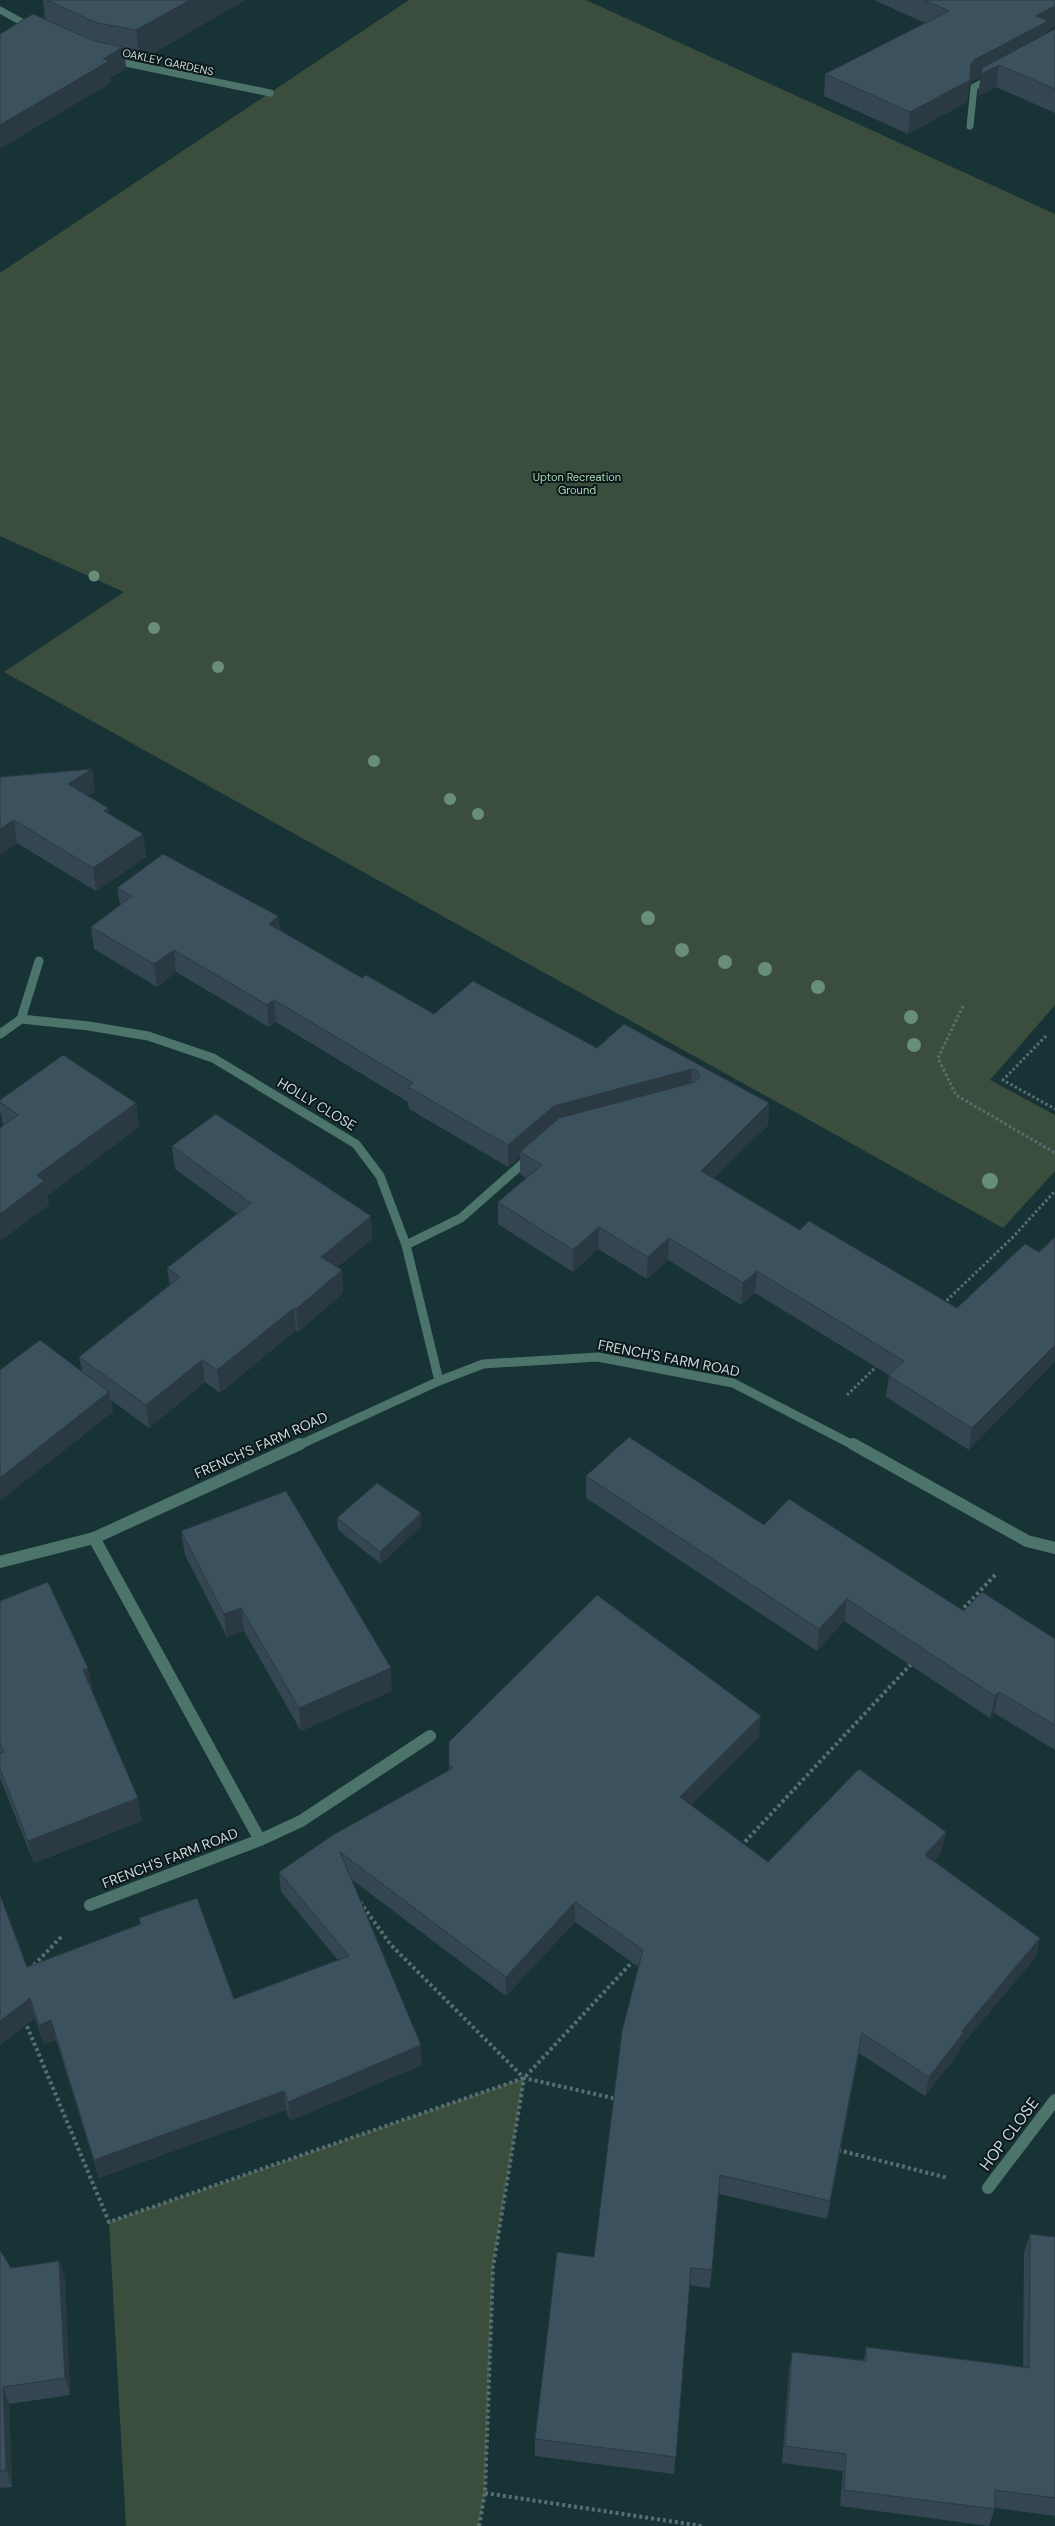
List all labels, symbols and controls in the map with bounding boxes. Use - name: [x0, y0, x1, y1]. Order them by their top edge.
- street label: OAKLEY GARDENS: [121, 45, 215, 79]
- park label: Upton Recreation Ground: [533, 470, 621, 497]
- street label: HOLLY CLOSE: [274, 1073, 360, 1135]
- street label: FRENCH'S FARM ROAD: [597, 1335, 741, 1381]
- street label: FRENCH'S FARM ROAD: [192, 1407, 330, 1483]
- street label: FRENCH'S FARM ROAD: [100, 1824, 240, 1892]
- street label: HOP CLOSE: [975, 2093, 1043, 2175]

